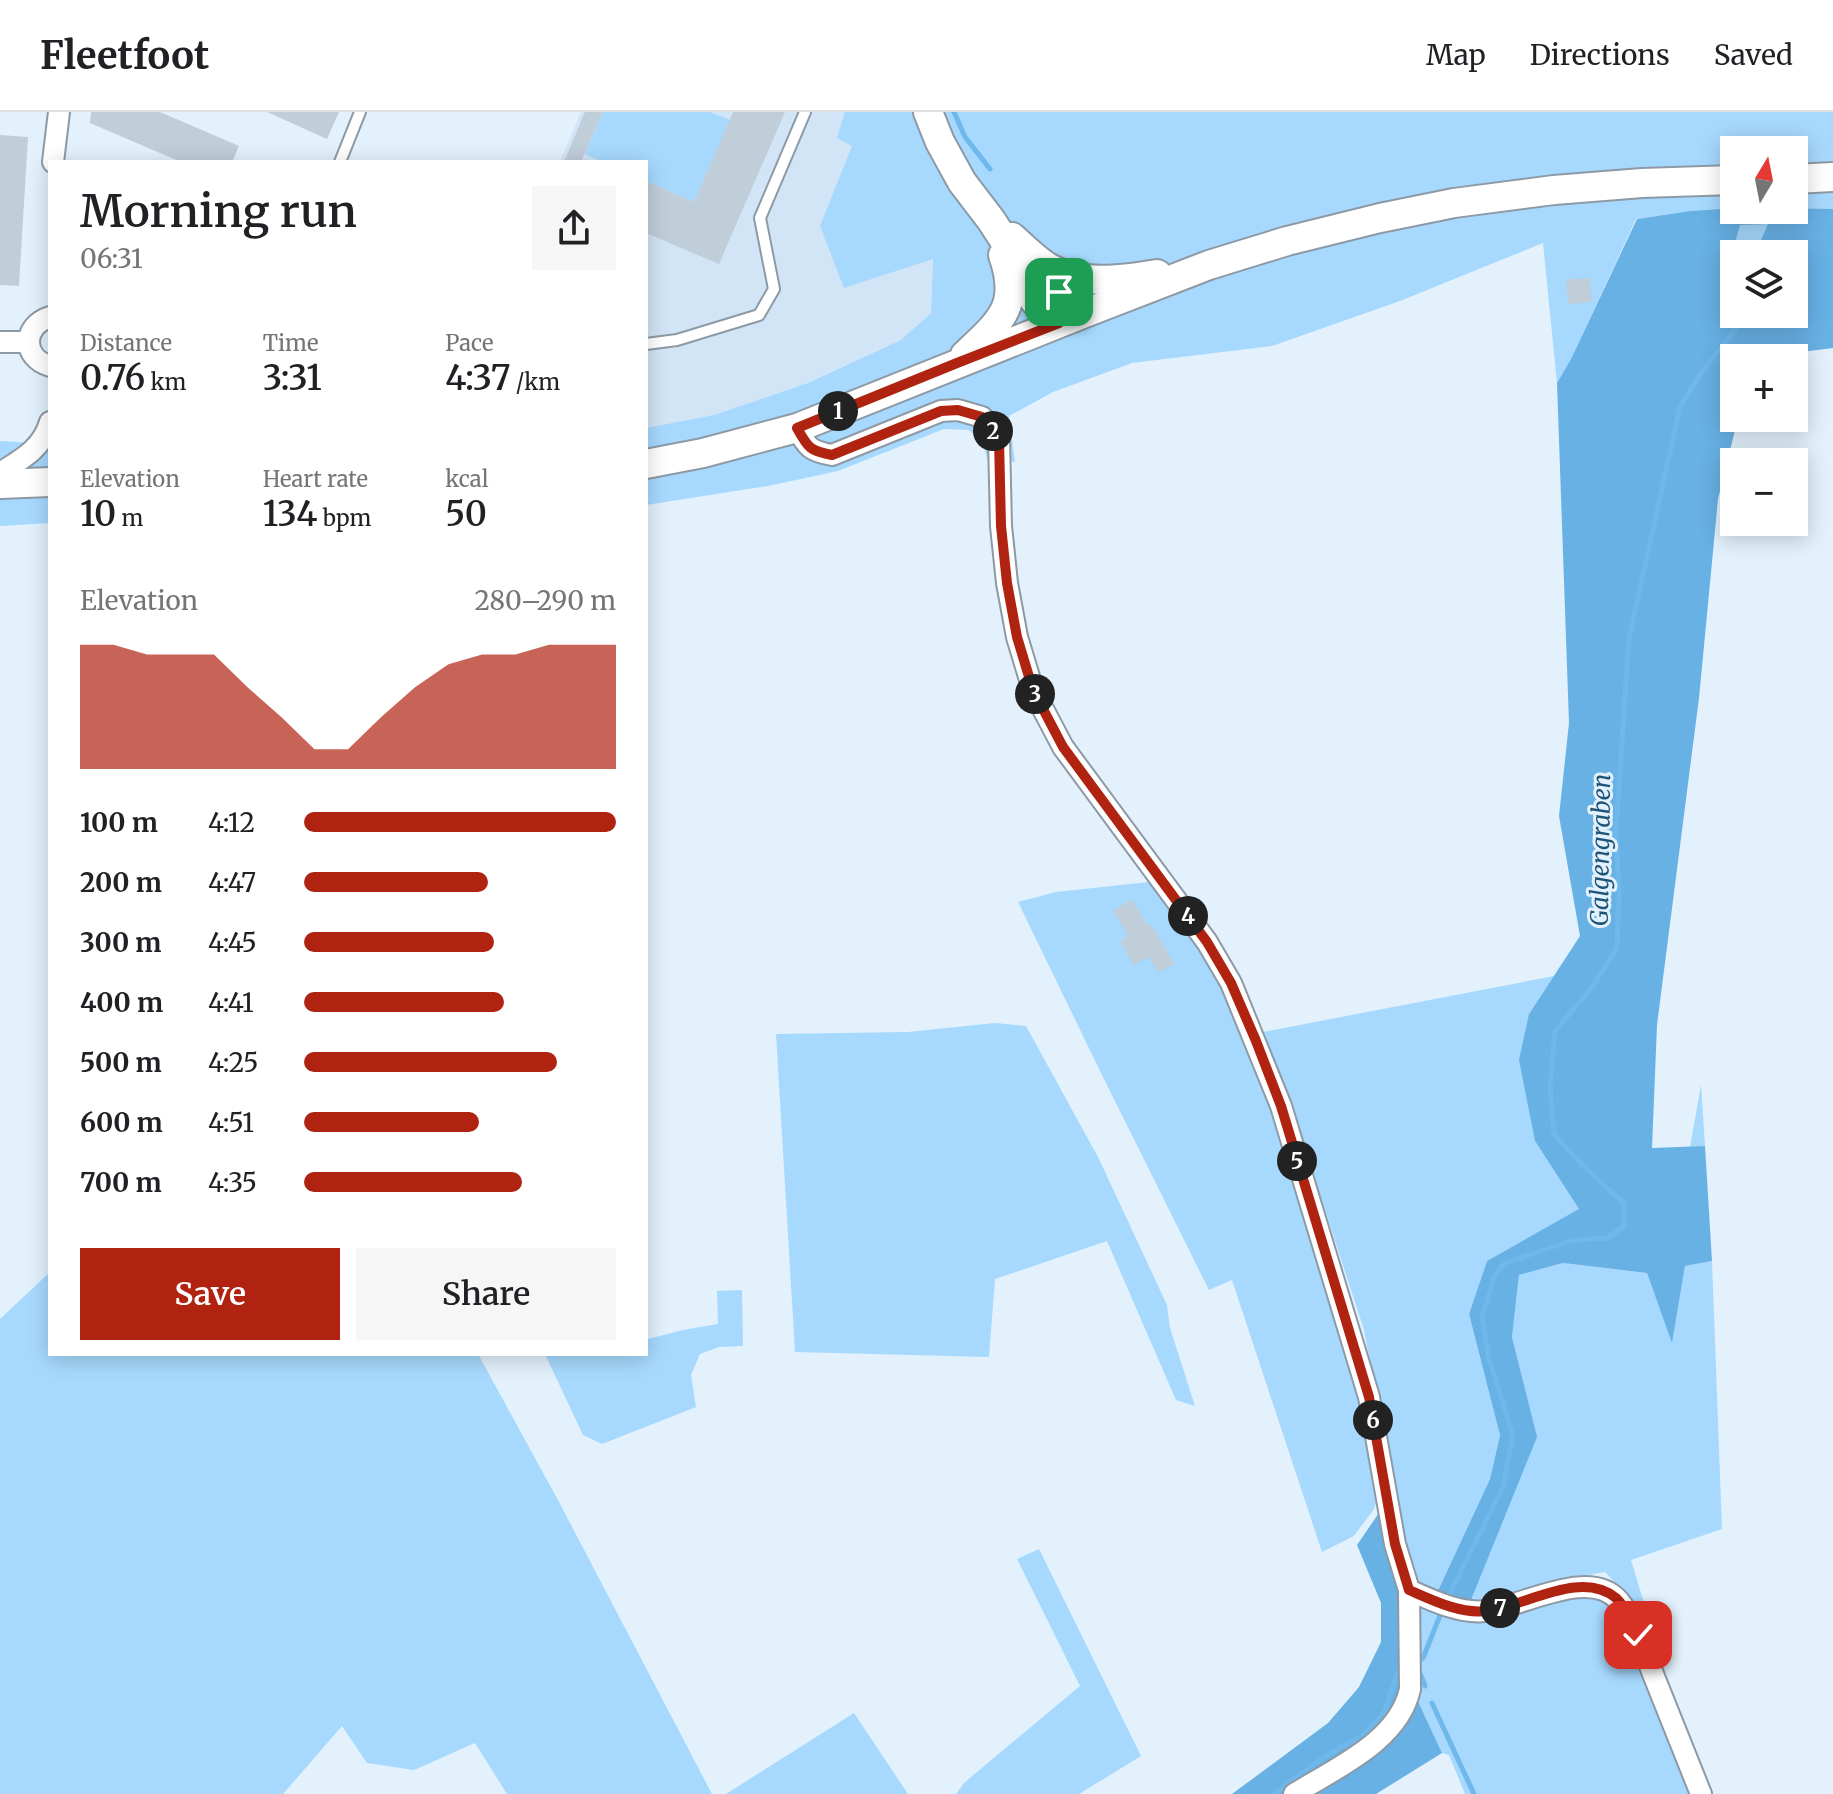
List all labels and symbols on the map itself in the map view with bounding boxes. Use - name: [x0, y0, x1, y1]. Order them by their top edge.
- north arrow: [1720, 136, 1808, 224]
- pin: [1025, 258, 1093, 326]
- pin: 1: [818, 391, 858, 431]
- pin: 2: [973, 411, 1013, 451]
- pin: 3: [1015, 674, 1055, 714]
- water label: Galgengraben: [1584, 774, 1617, 926]
- pin: 4: [1168, 896, 1208, 936]
- pin: 5: [1277, 1141, 1317, 1181]
- pin: 6: [1353, 1400, 1393, 1440]
- pin: 7: [1480, 1588, 1520, 1628]
- pin: [1604, 1601, 1672, 1669]

